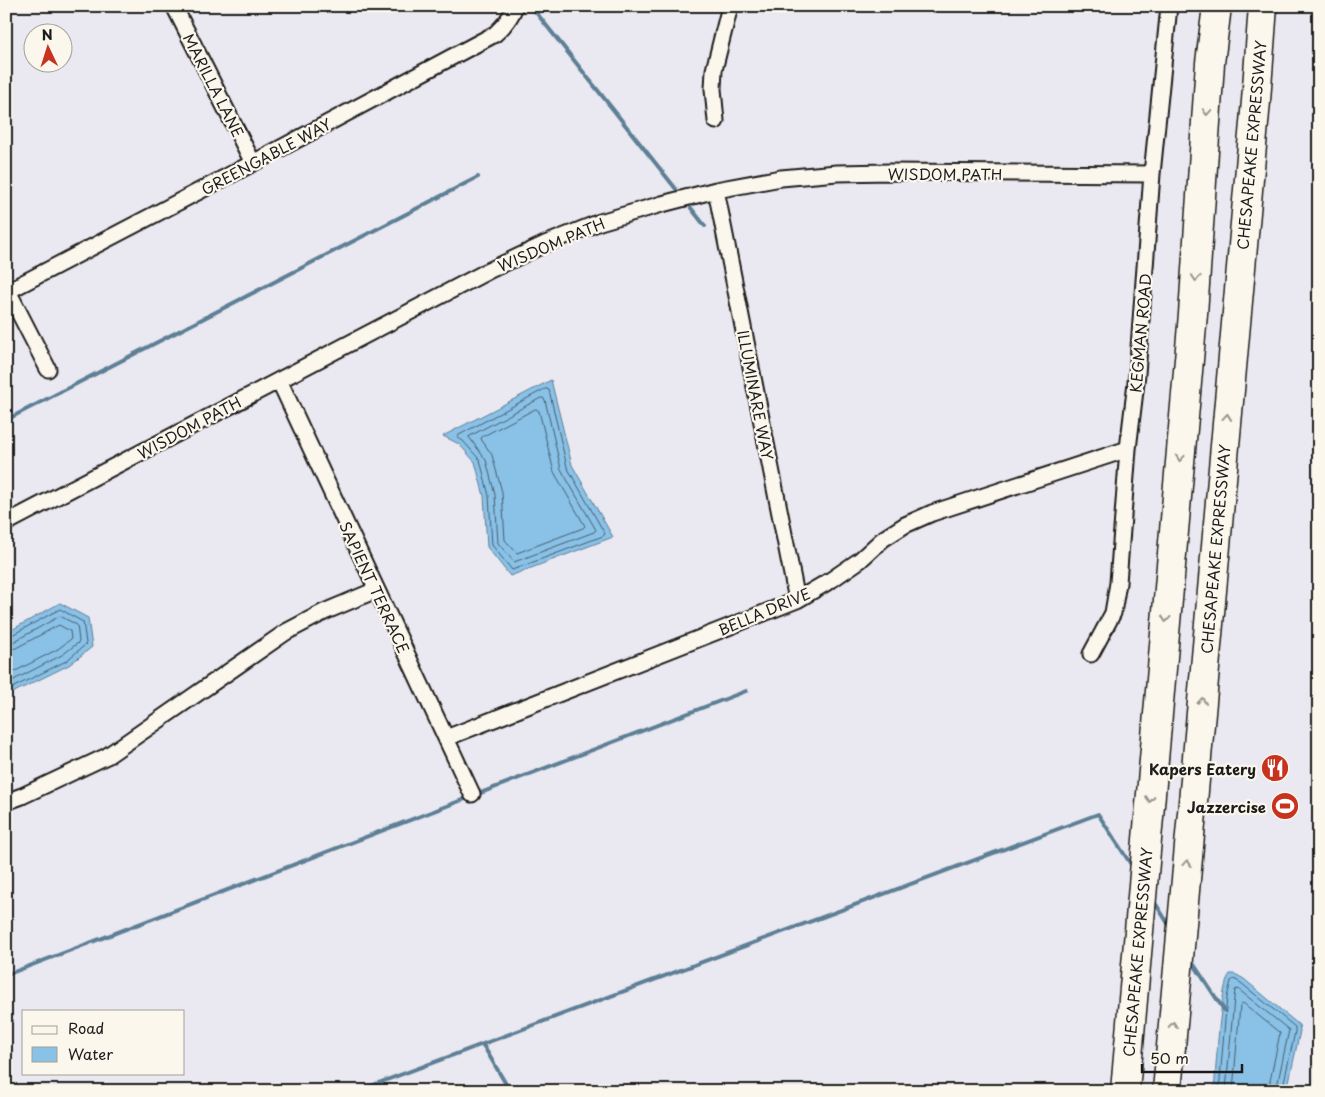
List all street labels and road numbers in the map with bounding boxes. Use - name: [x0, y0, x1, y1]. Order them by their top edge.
- street label: MARILLA LANE: [178, 29, 250, 141]
- street label: CHESAPEAKE EXPRESSWAY: [1230, 39, 1272, 251]
- street label: GREENGABLE WAY: [197, 112, 336, 200]
- street label: WISDOM PATH: [888, 162, 1002, 185]
- street label: WISDOM PATH: [494, 211, 608, 277]
- street label: KEGMAN ROAD: [1123, 272, 1157, 394]
- street label: ILLUMINARE WAY: [732, 328, 780, 462]
- street label: WISDOM PATH: [133, 390, 245, 464]
- street label: CHESAPEAKE EXPRESSWAY: [1194, 443, 1236, 655]
- street label: SAPIENT TERRACE: [334, 517, 416, 657]
- street label: BELLA DRIVE: [714, 581, 814, 641]
- street label: CHESAPEAKE EXPRESSWAY: [1116, 846, 1158, 1058]

